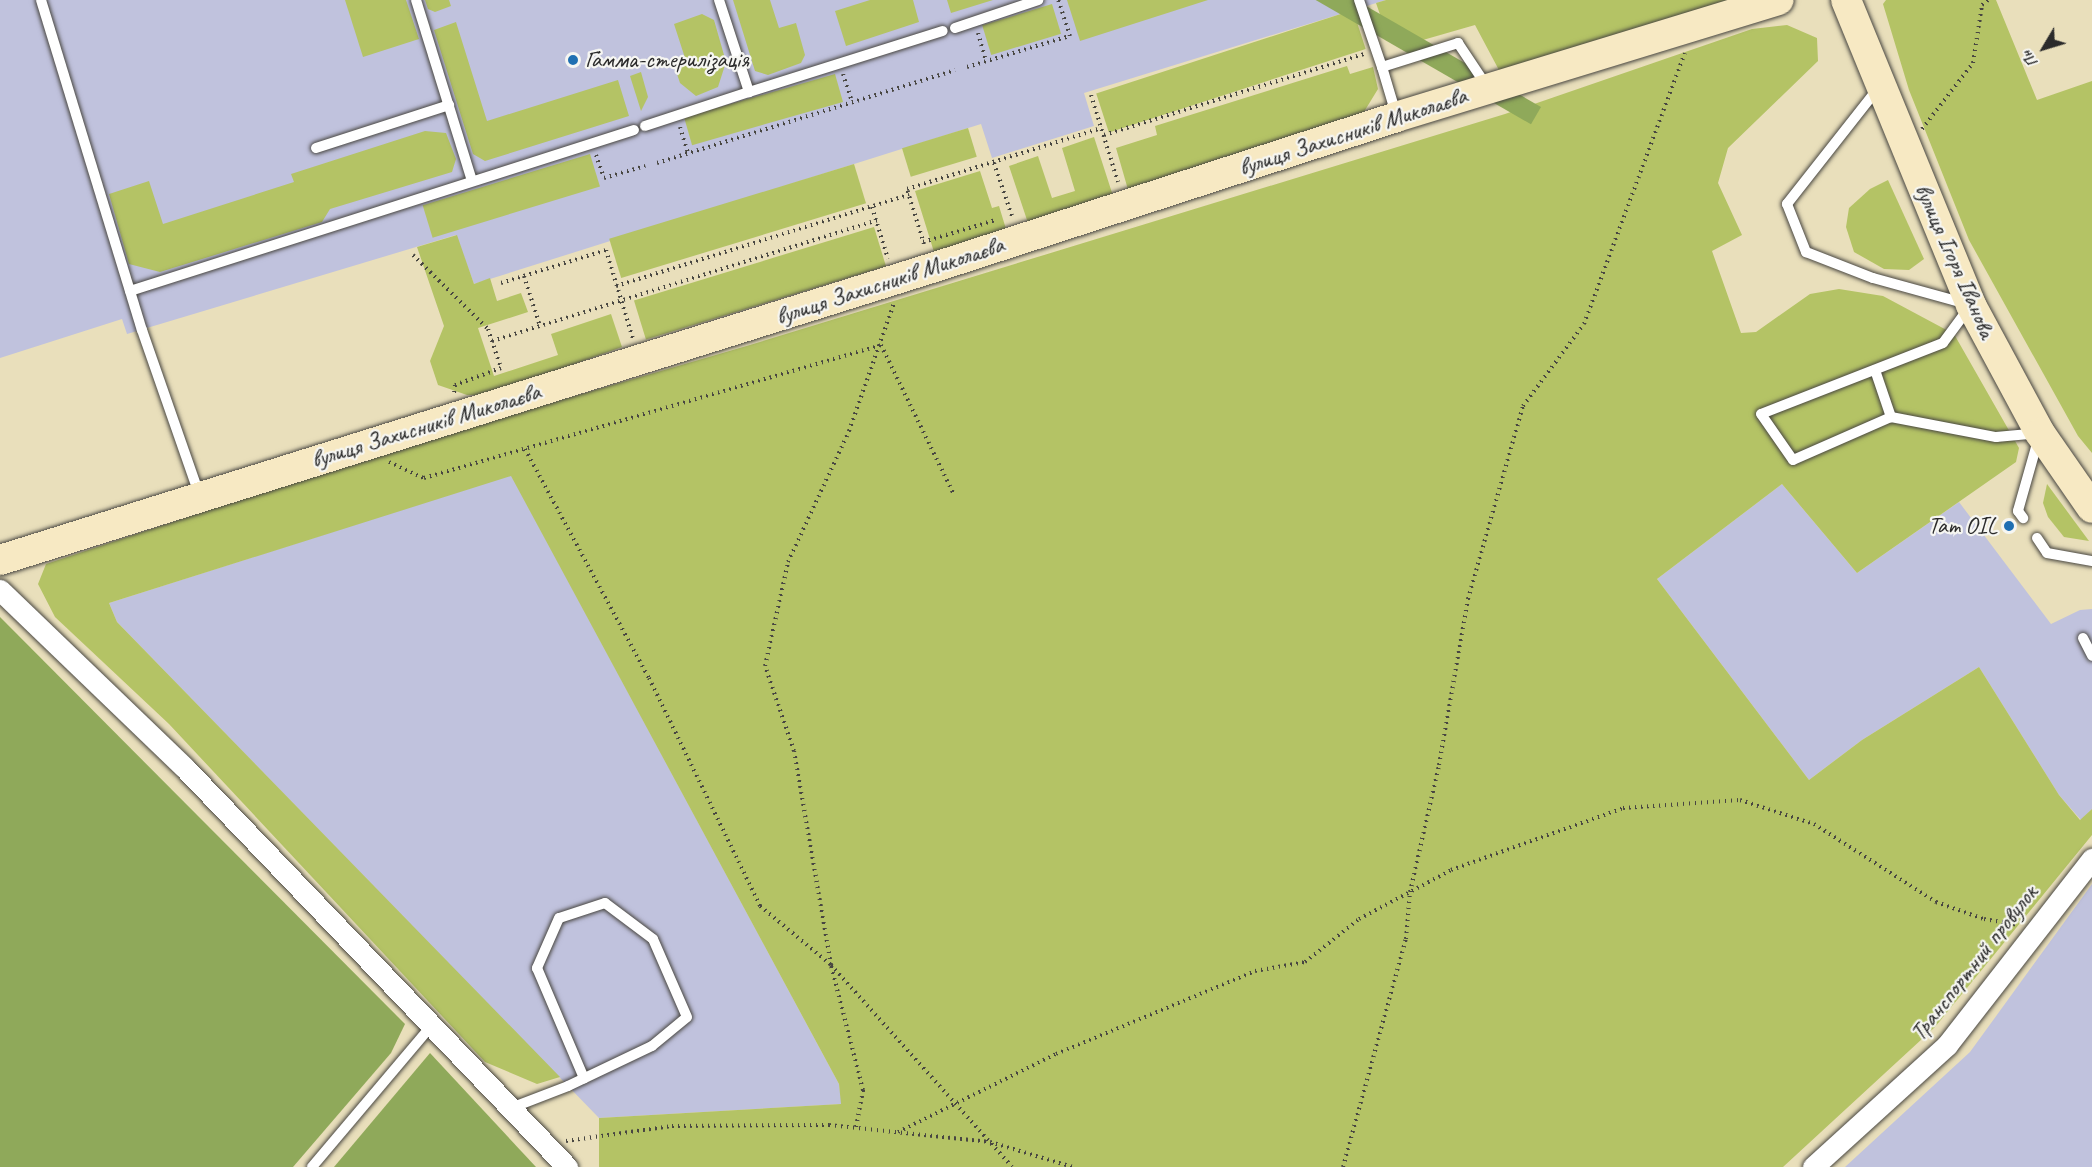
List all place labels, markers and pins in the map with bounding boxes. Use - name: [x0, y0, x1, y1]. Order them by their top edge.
- place label: Гамма-стерилізація: [585, 46, 749, 74]
- marker: Гамма-стерилізація: [566, 53, 580, 67]
- place label: Тат OIL: [1928, 512, 1997, 540]
- marker: Тат OIL: [2002, 519, 2016, 533]

